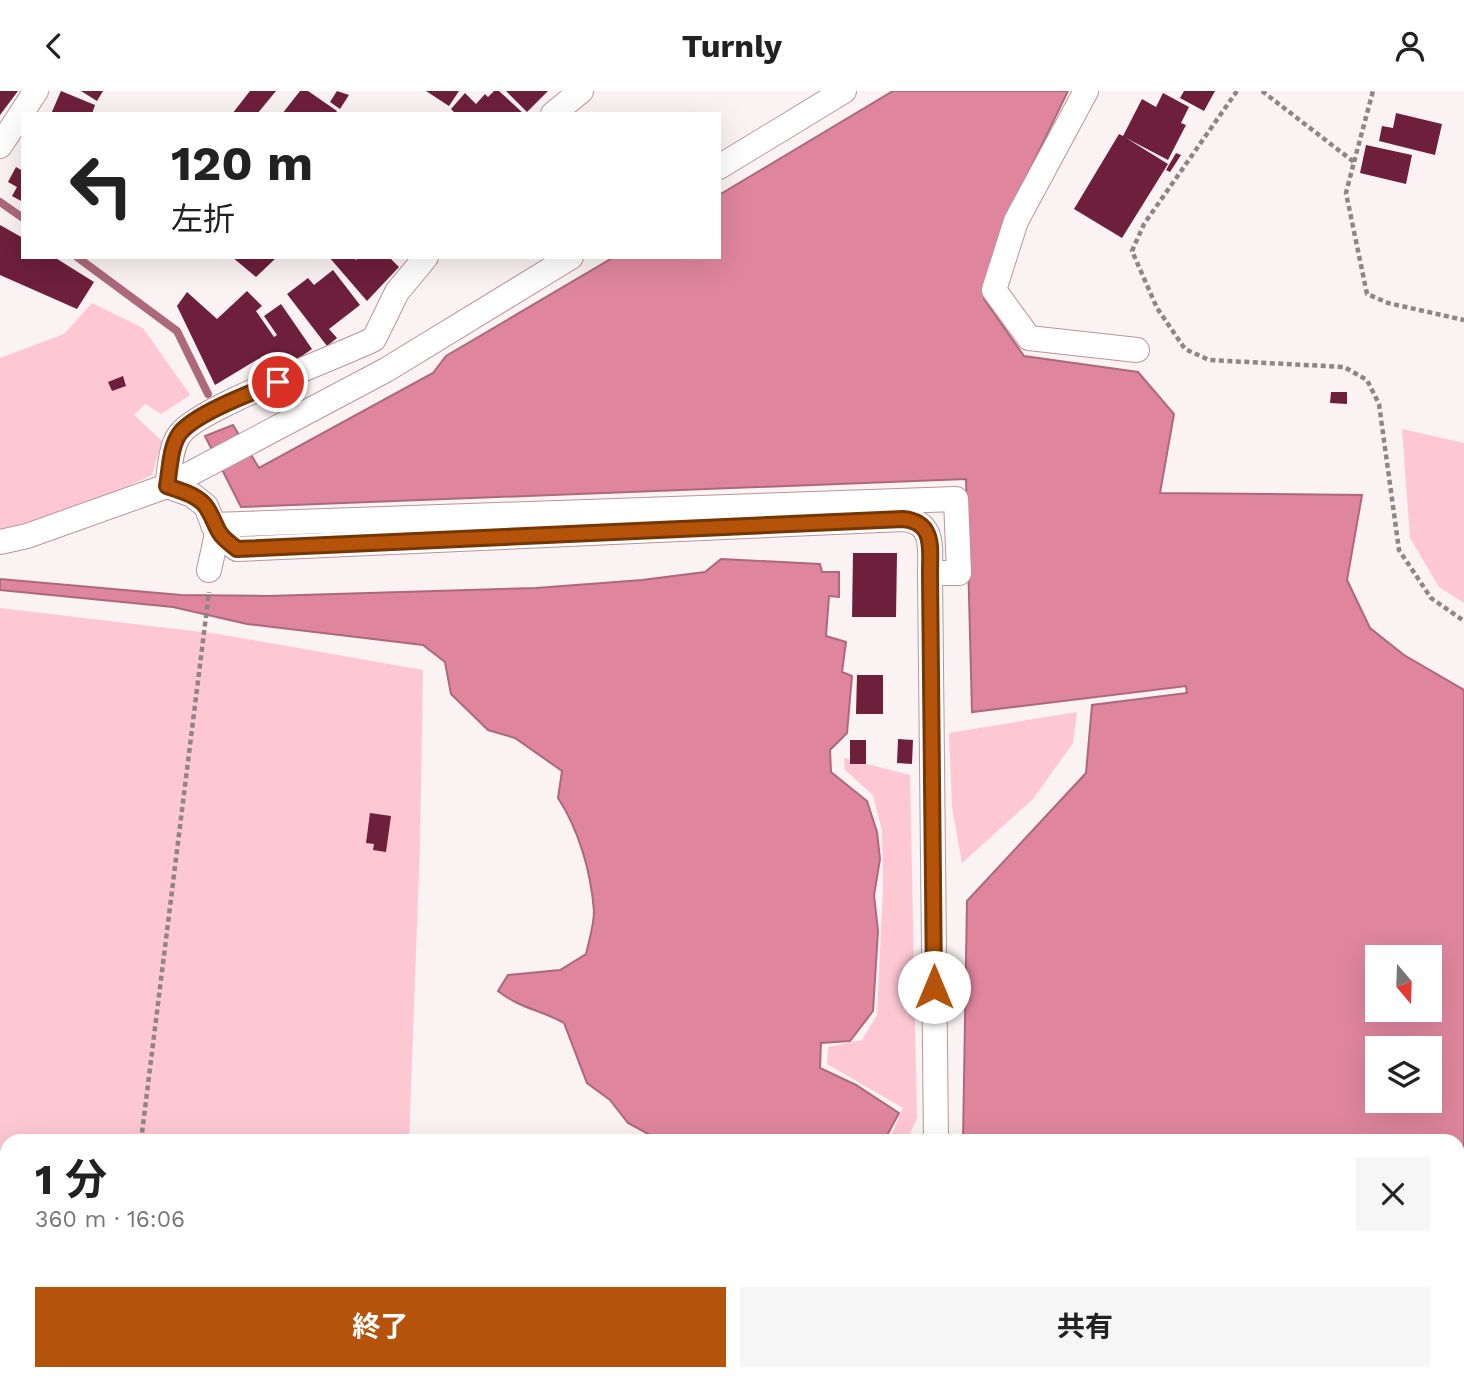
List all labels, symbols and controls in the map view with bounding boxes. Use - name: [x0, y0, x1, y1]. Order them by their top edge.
- icon: back: [35, 27, 73, 65]
- text: Turnly: [682, 27, 782, 65]
- icon: person: [1391, 27, 1429, 65]
- text: 120 m: [171, 134, 313, 192]
- icon: left: [56, 140, 147, 231]
- text: 左折: [171, 200, 235, 238]
- pin: [248, 352, 308, 412]
- icon: arrive: [259, 363, 297, 401]
- north arrow: [1365, 945, 1442, 1022]
- map controls: [1365, 945, 1442, 1113]
- position arrow: [897, 950, 971, 1024]
- button: layers: [1365, 1036, 1442, 1113]
- text: 1 分: [35, 1155, 107, 1204]
- button: close: [1356, 1157, 1430, 1231]
- text: 360 m · 16:06: [35, 1206, 185, 1233]
- button: 終了: [35, 1287, 726, 1367]
- button: 共有: [740, 1287, 1430, 1367]

